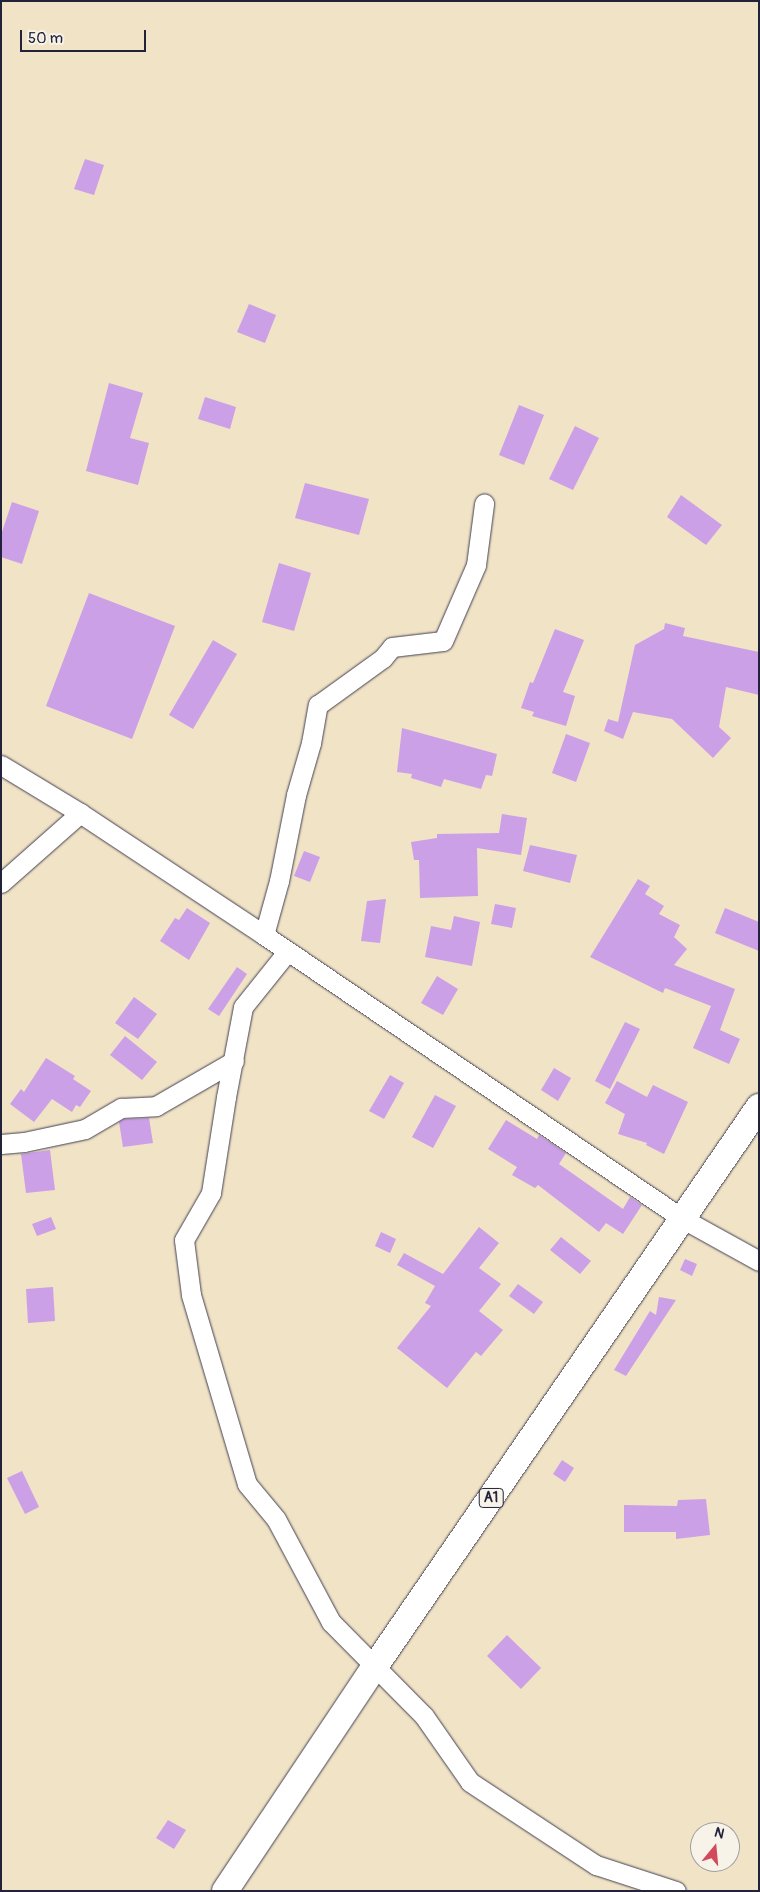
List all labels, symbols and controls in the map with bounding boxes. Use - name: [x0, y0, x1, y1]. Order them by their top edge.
- scale bar: [22, 20, 149, 52]
- text: 50 m: [28, 29, 63, 48]
- road number: A1: [478, 1486, 504, 1510]
- north arrow: [690, 1822, 740, 1872]
- text: N: [712, 1824, 726, 1843]

